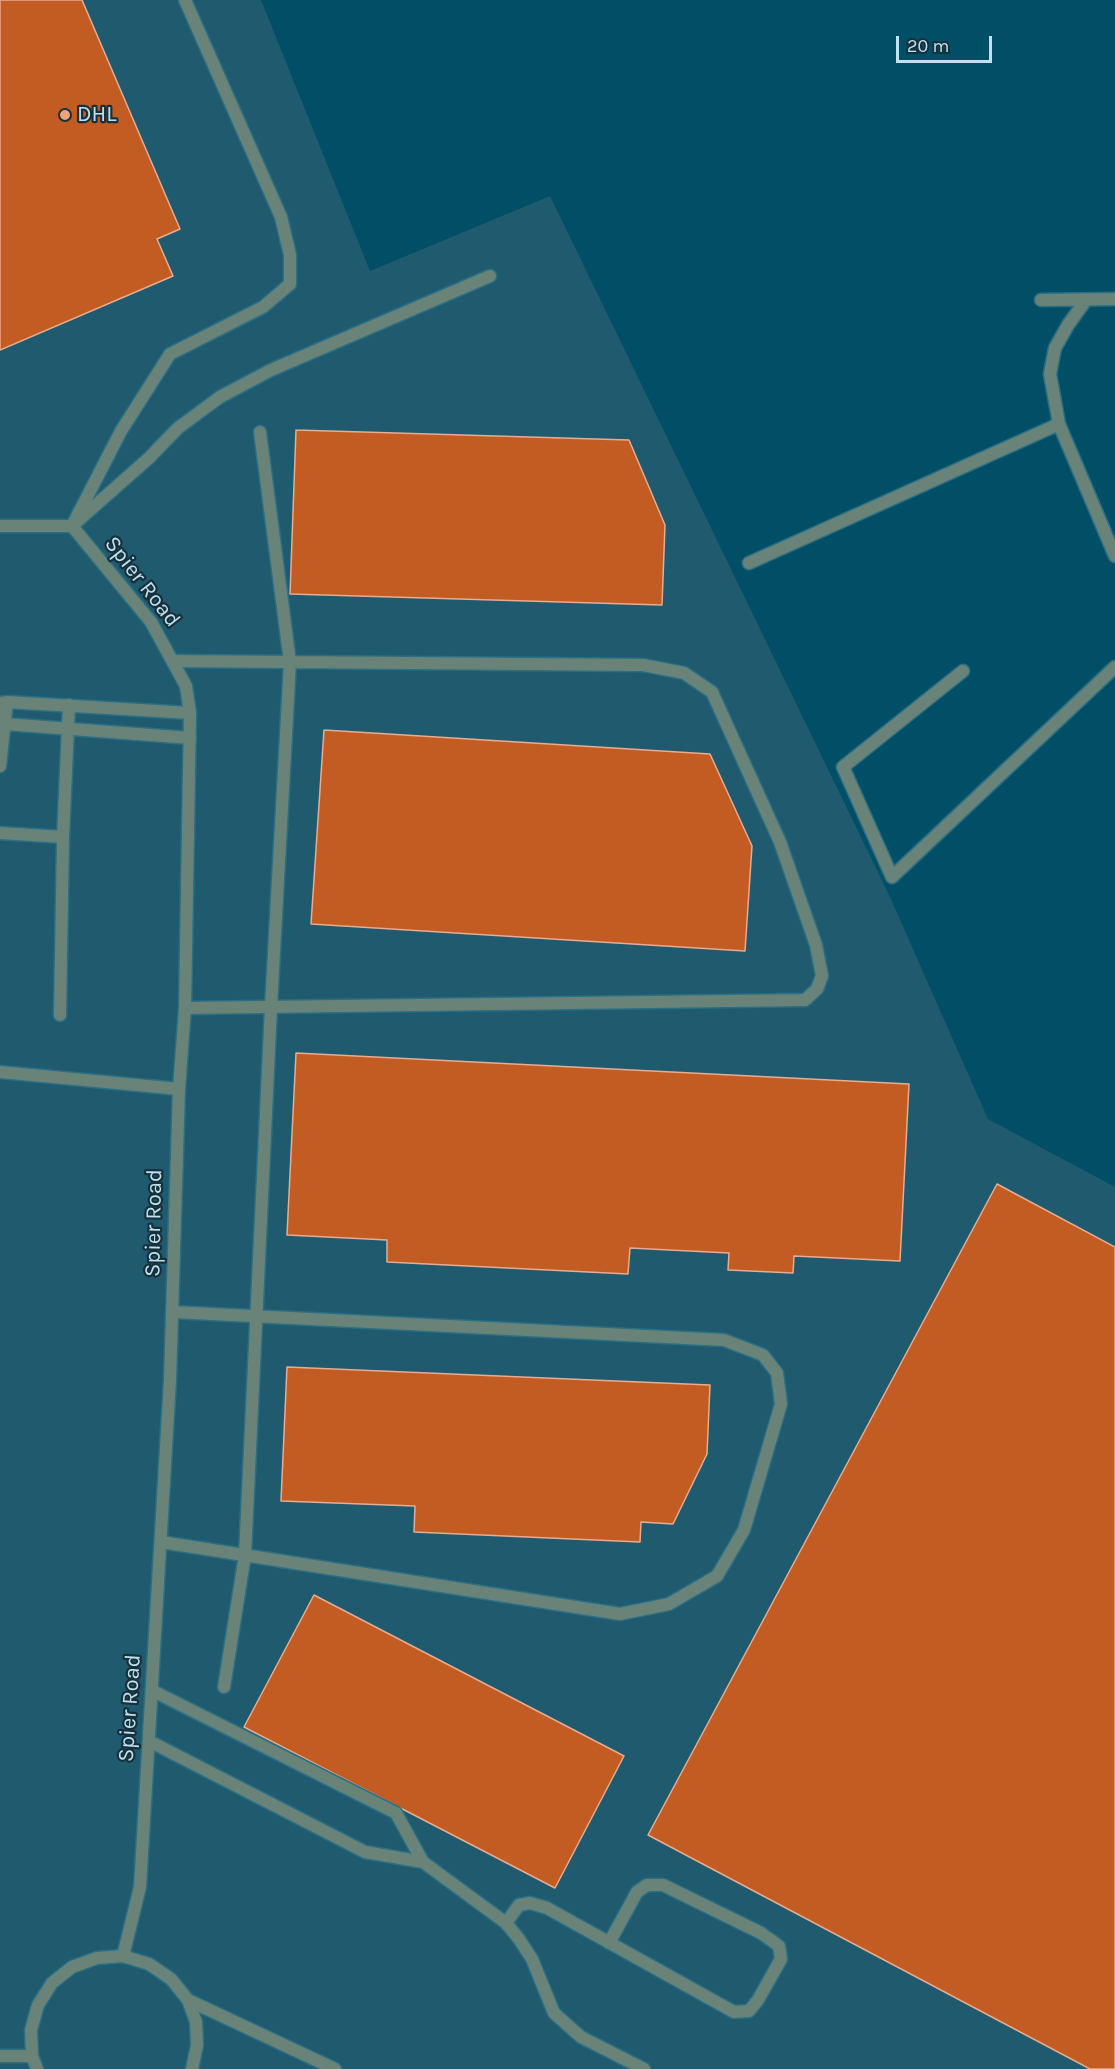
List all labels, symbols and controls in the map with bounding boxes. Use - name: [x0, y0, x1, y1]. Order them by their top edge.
- scale bar: [899, 24, 995, 62]
- text: 20 m: [907, 35, 949, 57]
- place label: DHL: [77, 102, 117, 128]
- marker: DHL: [58, 108, 72, 122]
- street label: Spier Road: [98, 531, 186, 633]
- street label: Spier Road: [140, 1169, 168, 1277]
- street label: Spier Road: [113, 1653, 147, 1763]

